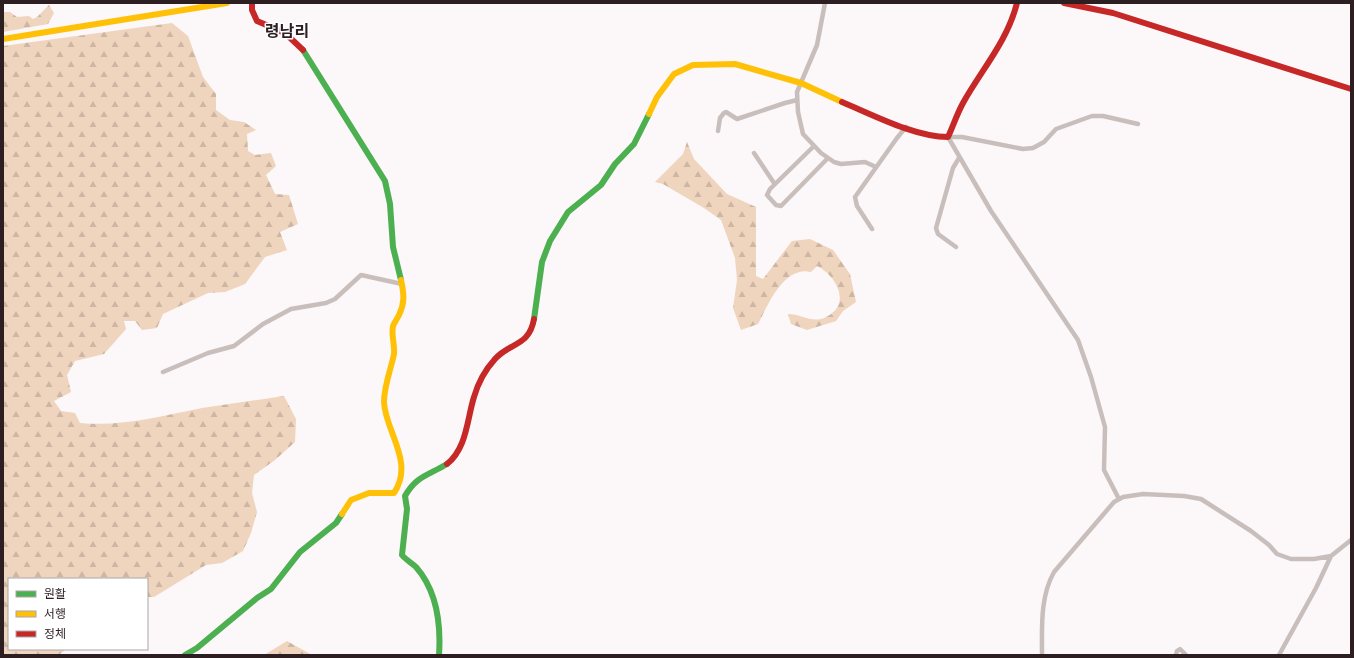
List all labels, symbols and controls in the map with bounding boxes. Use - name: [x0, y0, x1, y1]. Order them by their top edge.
- district label: 령남리: [265, 18, 309, 42]
- legend: [8, 578, 148, 650]
- text: 원활: [44, 584, 66, 602]
- text: 서행: [44, 604, 66, 622]
- text: 정체: [44, 624, 66, 642]

